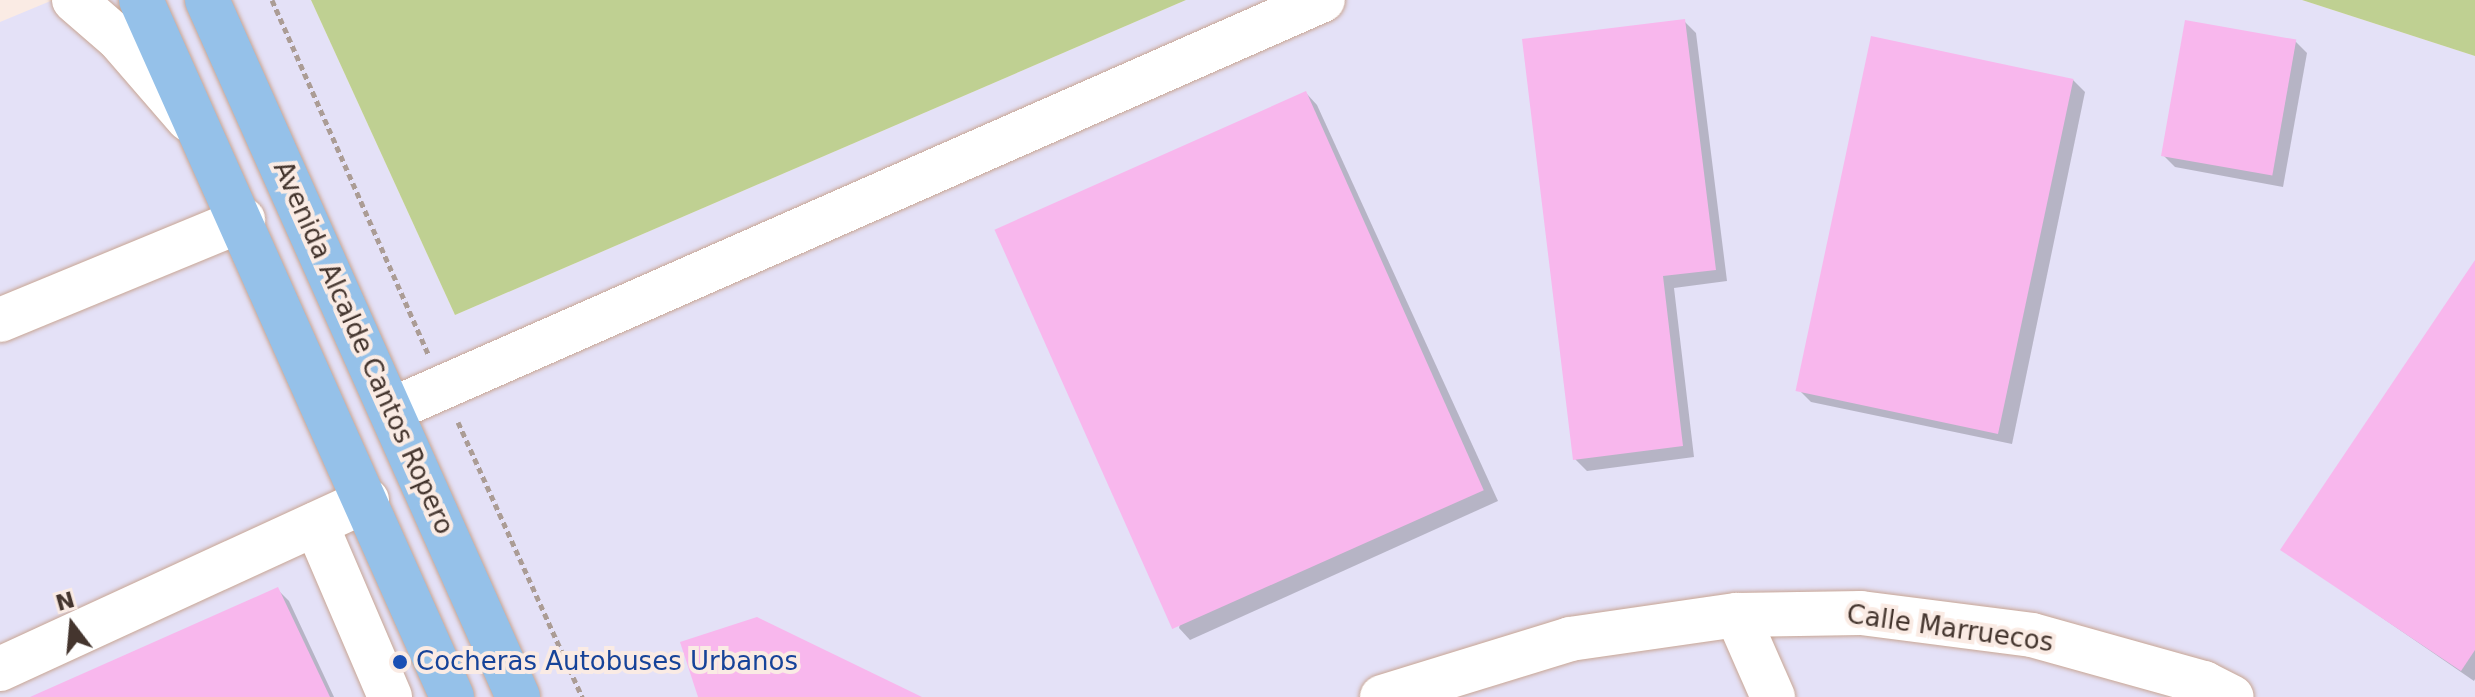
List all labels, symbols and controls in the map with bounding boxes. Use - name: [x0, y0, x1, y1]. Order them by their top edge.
- street label: Avenida Alcalde Cantos Ropero: [266, 157, 460, 539]
- north arrow: [32, 585, 112, 665]
- text: N: [53, 587, 78, 616]
- street label: Calle Marruecos: [1845, 599, 2055, 659]
- place label: Cocheras Autobuses Urbanos: [416, 646, 798, 678]
- marker: Cocheras Autobuses Urbanos: [391, 653, 409, 671]

